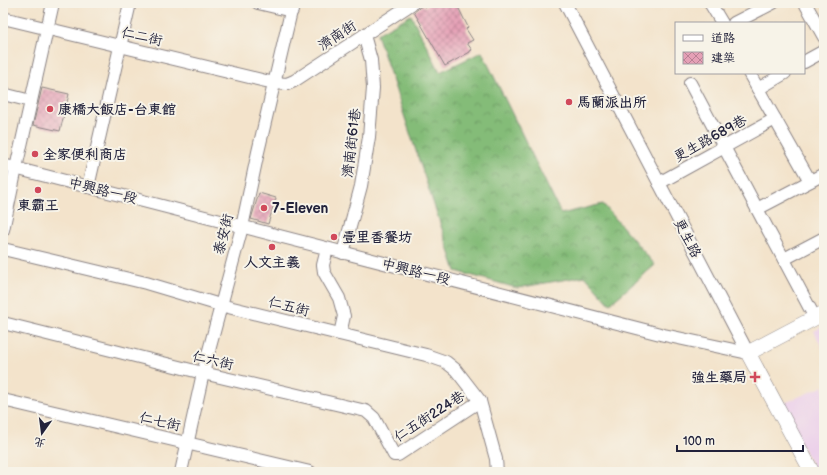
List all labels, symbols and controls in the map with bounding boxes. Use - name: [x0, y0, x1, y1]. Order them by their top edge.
- street label: 濟南街: [315, 17, 360, 54]
- legend: [675, 22, 805, 74]
- street label: 仁二街: [120, 23, 164, 49]
- text: 道路: [711, 31, 735, 46]
- text: 建築: [711, 51, 735, 66]
- place label: 馬蘭派出所: [577, 94, 647, 111]
- marker: 馬蘭派出所: [564, 97, 574, 107]
- place label: 康橋大飯店-台東館: [58, 101, 176, 118]
- marker: 康橋大飯店-台東館: [45, 104, 55, 114]
- street label: 濟南街61巷: [339, 106, 364, 179]
- street label: 更生路689巷: [671, 111, 751, 165]
- place label: 全家便利商店: [43, 146, 127, 163]
- marker: 全家便利商店: [30, 149, 40, 159]
- street label: 中興路一段: [67, 174, 139, 207]
- marker: 東霸王: [33, 185, 43, 195]
- place label: 東霸王: [17, 197, 59, 214]
- place label: 7-Eleven: [272, 200, 329, 217]
- marker: 7-Eleven: [259, 203, 269, 213]
- street label: 泰安街: [210, 212, 237, 257]
- street label: 更生路: [670, 216, 705, 261]
- place label: 壹里香餐坊: [342, 229, 412, 246]
- marker: 壹里香餐坊: [329, 232, 339, 242]
- marker: 人文主義: [267, 242, 277, 252]
- place label: 人文主義: [244, 254, 300, 271]
- street label: 中興路一段: [380, 255, 452, 288]
- street label: 仁五街: [266, 293, 311, 320]
- street label: 仁六街: [191, 347, 235, 373]
- place label: 強生藥局: [691, 369, 747, 386]
- marker: 強生藥局: [750, 372, 760, 382]
- street label: 仁五街224巷: [391, 387, 469, 446]
- street label: 仁七街: [138, 408, 182, 434]
- north arrow: [22, 413, 62, 453]
- scale bar: [677, 427, 803, 453]
- text: 100 m: [683, 434, 715, 449]
- text: 北: [33, 435, 47, 450]

